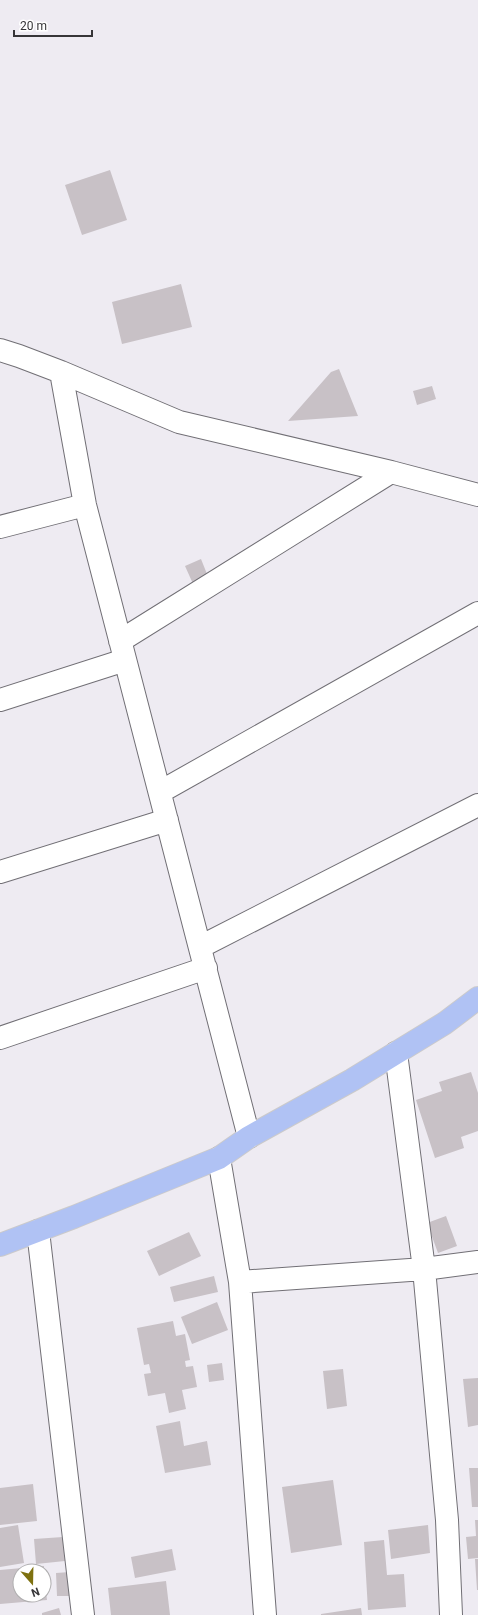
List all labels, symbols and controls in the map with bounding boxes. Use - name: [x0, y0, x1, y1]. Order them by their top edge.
- scale bar: [14, 12, 92, 38]
- text: 20 m: [20, 19, 47, 33]
- north arrow: [12, 1563, 52, 1603]
- text: N: [29, 1584, 41, 1599]

